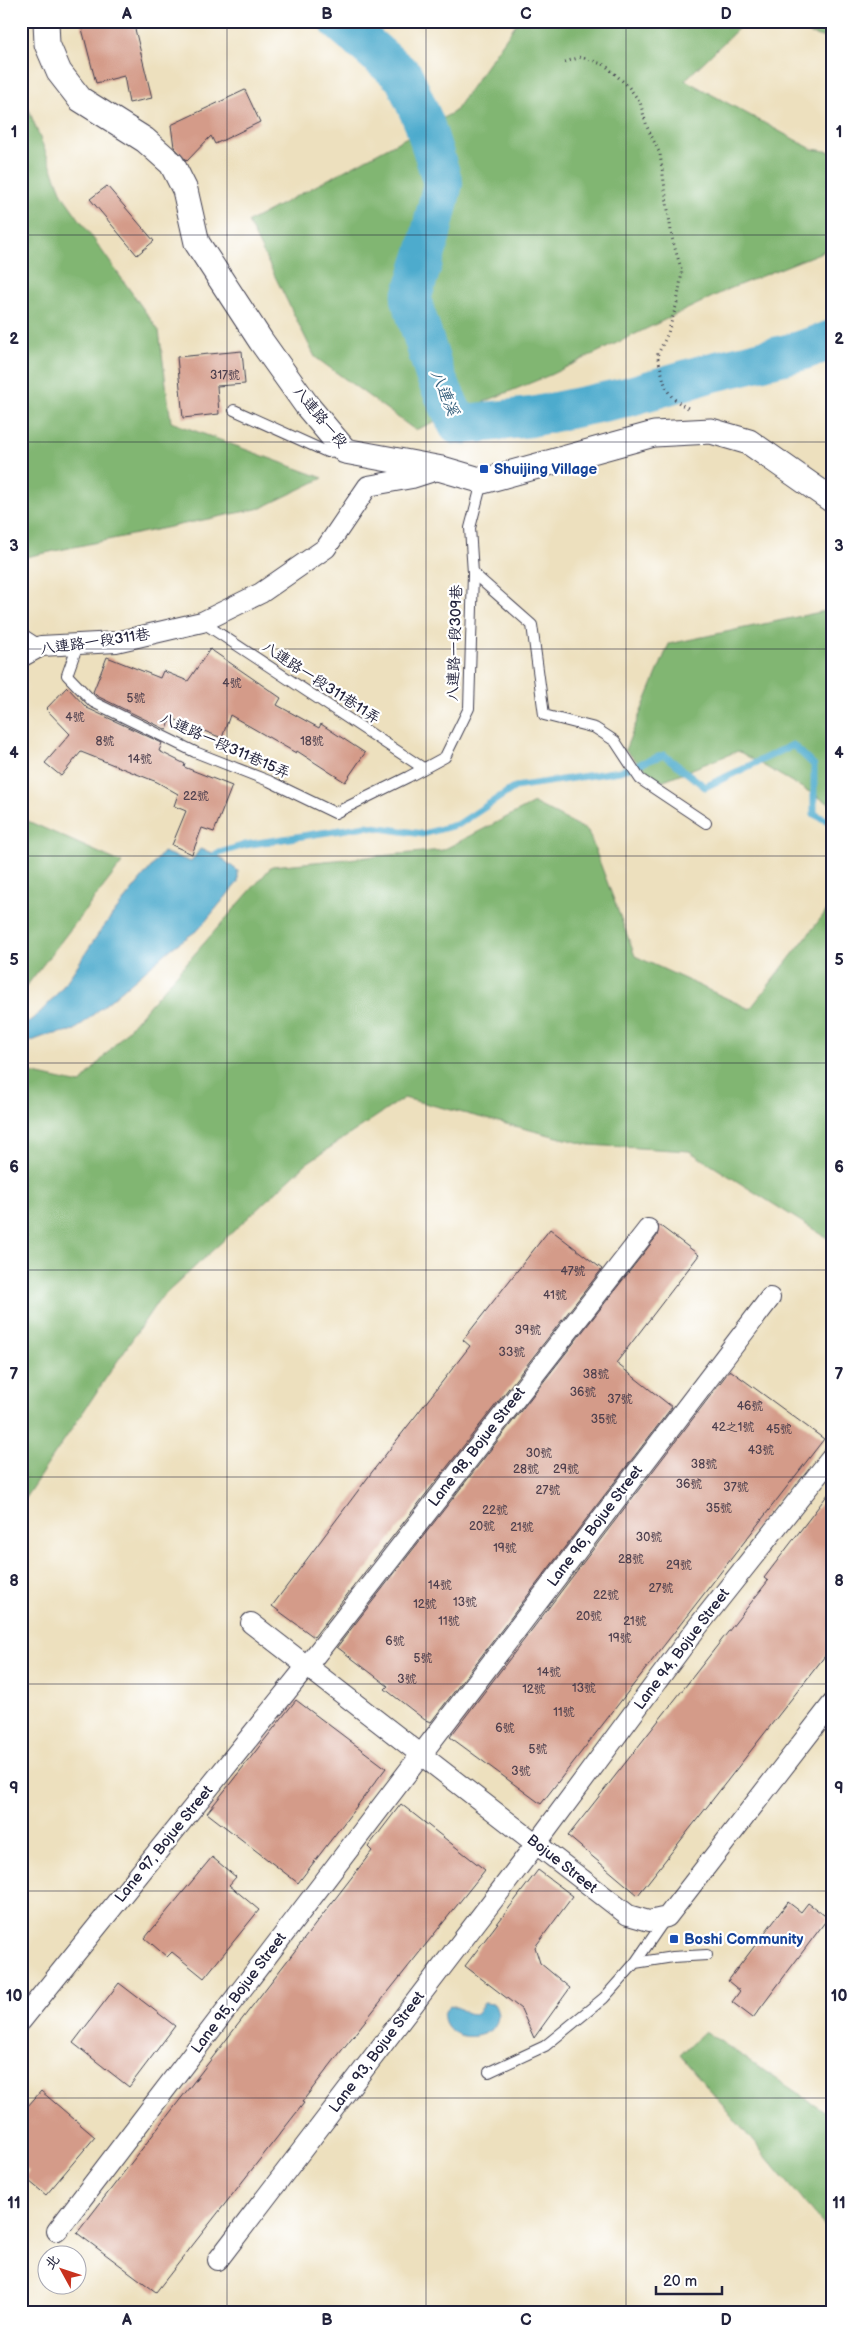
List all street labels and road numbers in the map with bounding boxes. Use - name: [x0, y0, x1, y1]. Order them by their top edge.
- street label: 八連路一段: [289, 382, 351, 452]
- street label: 八連路一段309巷: [443, 584, 467, 702]
- street label: 八連路一段311巷: [39, 625, 151, 659]
- street label: 八連路一段311巷11弄: [258, 638, 384, 728]
- street label: 八連路一段311巷15弄: [157, 709, 293, 783]
- street label: Lane 98, Bojue Street: [424, 1383, 530, 1511]
- street label: Lane 96, Bojue Street: [543, 1461, 647, 1590]
- street label: Lane 94, Bojue Street: [630, 1584, 734, 1713]
- street label: Lane 97, Bojue Street: [111, 1781, 217, 1906]
- street label: Bojue Street: [523, 1831, 601, 1898]
- street label: Lane 95, Bojue Street: [187, 1929, 291, 2057]
- street label: Lane 93, Bojue Street: [325, 1987, 429, 2116]

